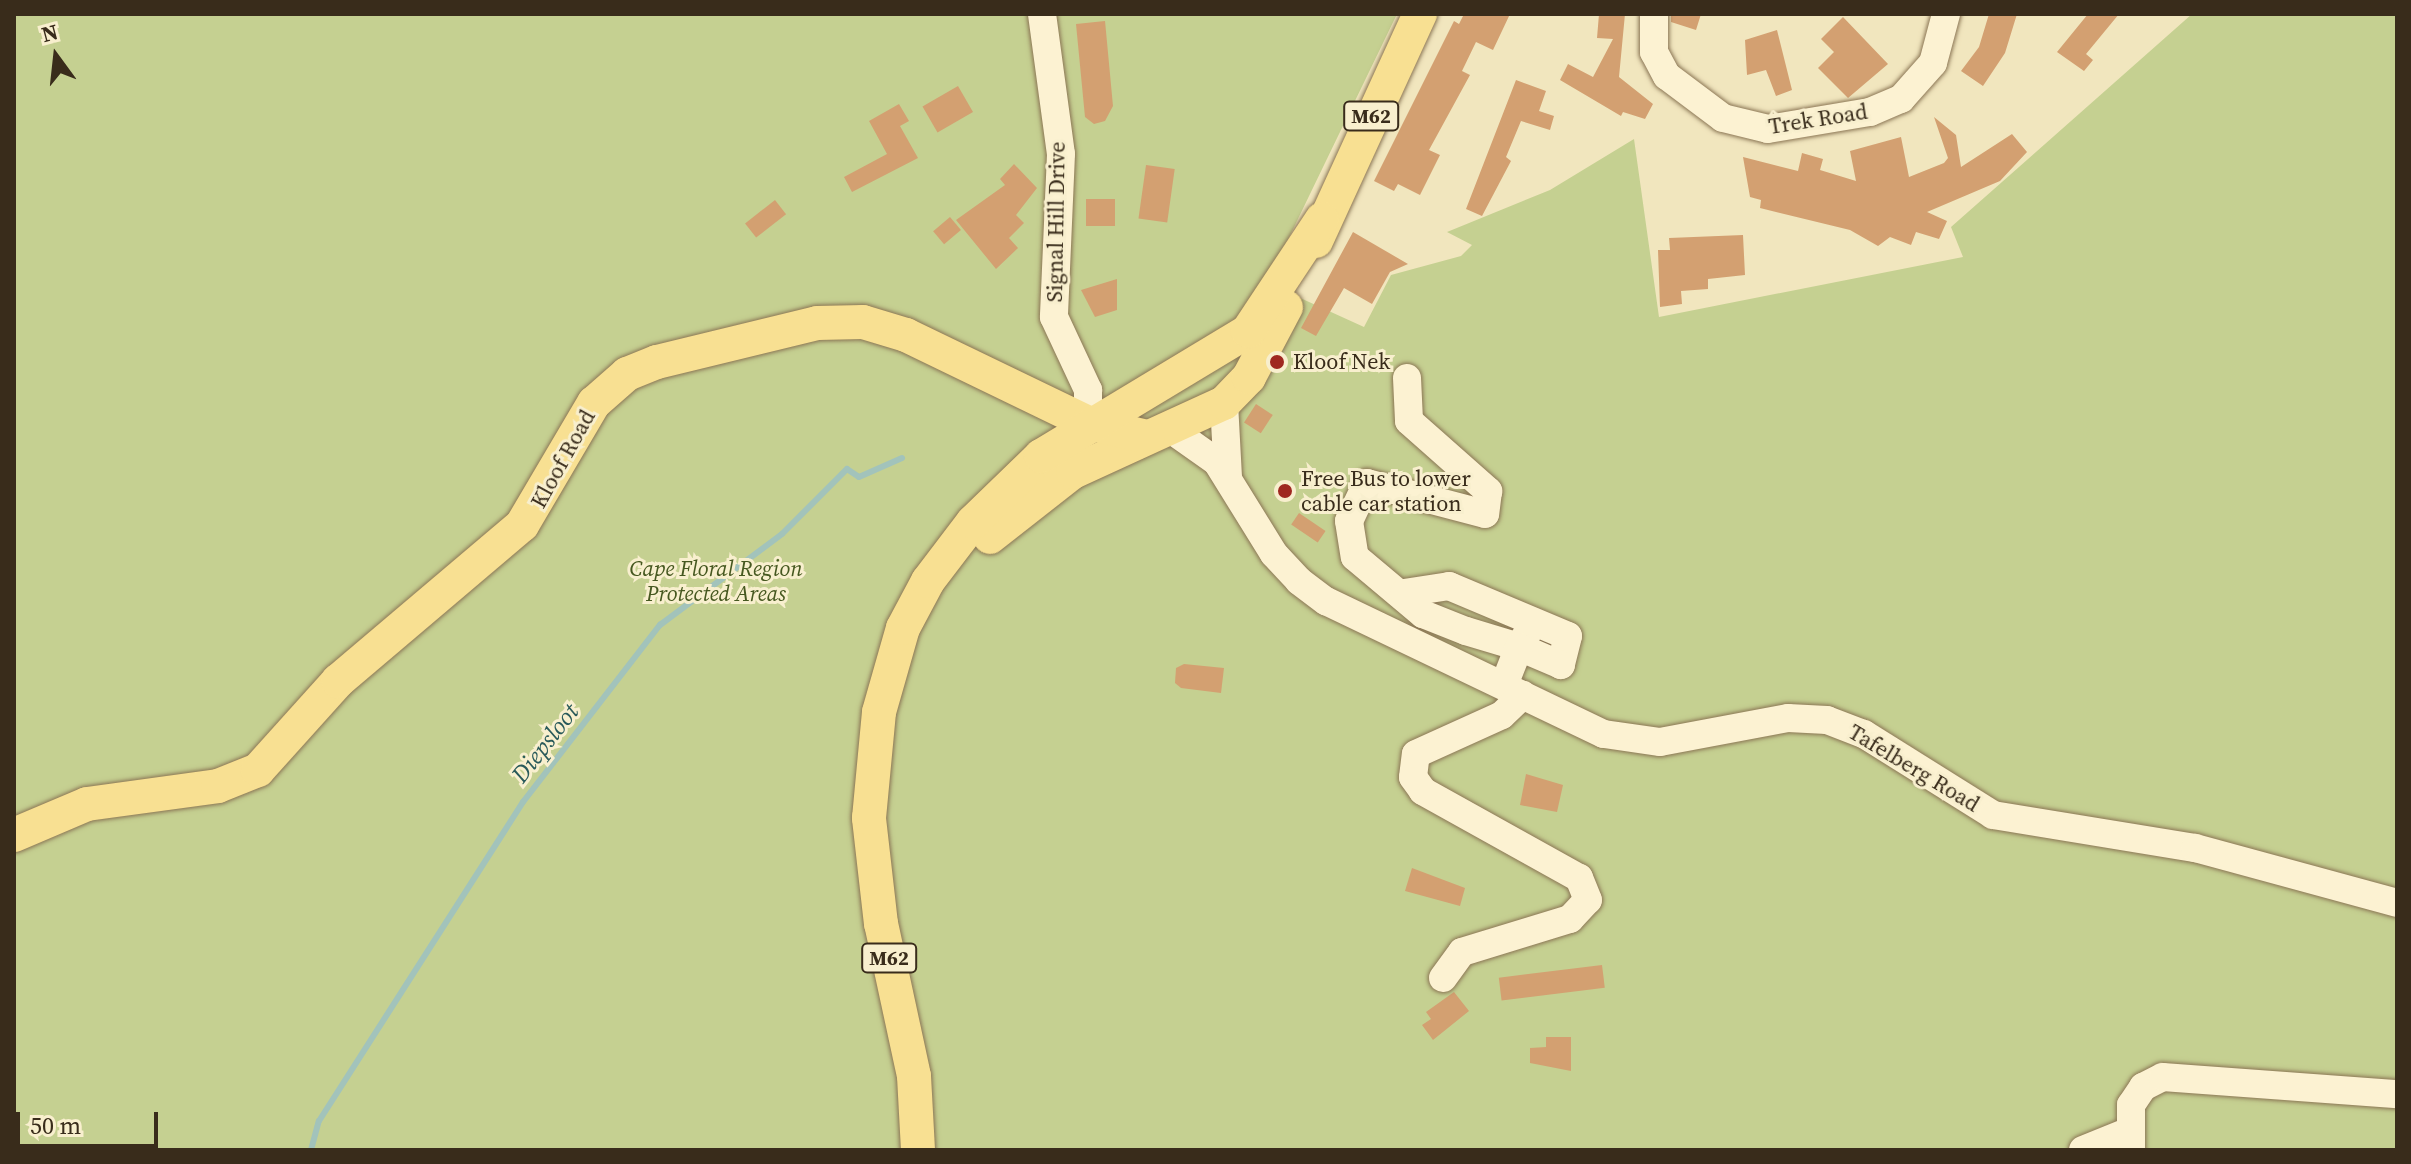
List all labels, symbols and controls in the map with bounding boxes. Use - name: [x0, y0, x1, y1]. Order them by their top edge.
- north arrow: [16, 16, 96, 96]
- text: N: [38, 16, 61, 49]
- street label: Trek Road: [1767, 98, 1869, 140]
- road number: M62: [1343, 100, 1399, 132]
- street label: Signal Hill Drive: [1041, 141, 1071, 303]
- place label: Kloof Nek: [1293, 349, 1390, 375]
- marker: Kloof Nek: [1268, 353, 1286, 371]
- street label: Kloof Road: [525, 405, 601, 513]
- place label: Free Bus to lower cable car station: [1301, 465, 1471, 516]
- marker: Free Bus to lower cable car station: [1276, 482, 1294, 500]
- park label: Cape Floral Region Protected Areas: [629, 555, 803, 606]
- water label: Diepsloot: [505, 698, 585, 788]
- street label: Tafelberg Road: [1844, 719, 1984, 817]
- road number: M62: [861, 942, 917, 974]
- scale bar: [20, 1096, 162, 1146]
- text: 50 m: [30, 1109, 81, 1142]

